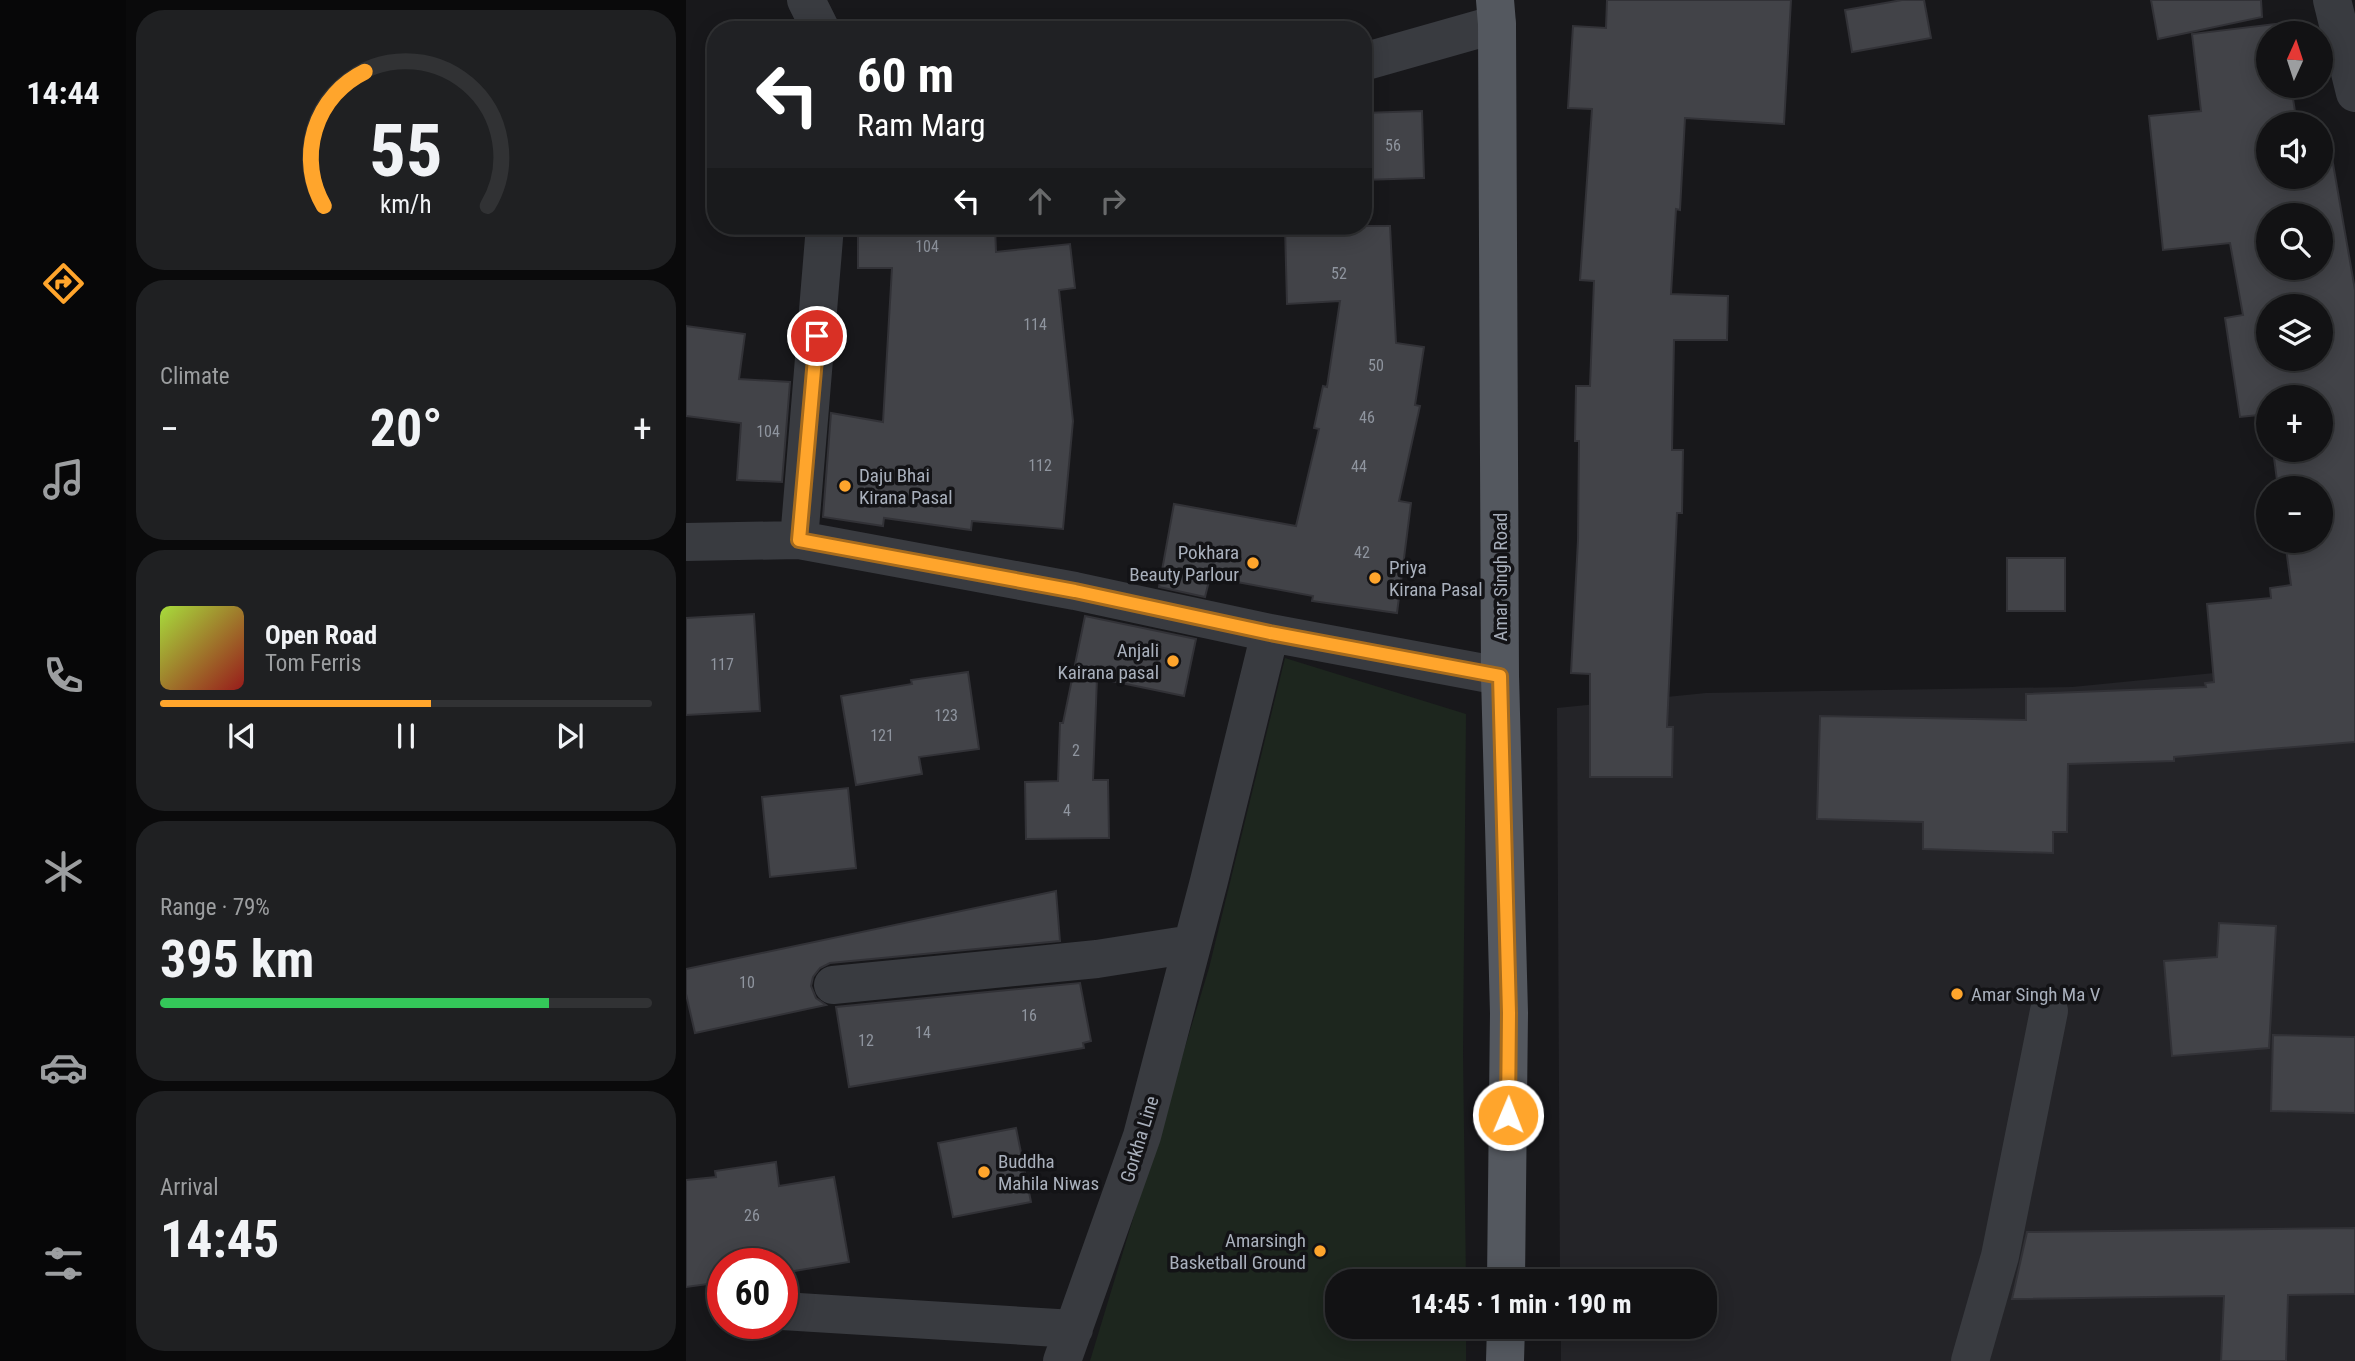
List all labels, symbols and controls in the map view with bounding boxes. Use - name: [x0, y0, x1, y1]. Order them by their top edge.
- north arrow: [2256, 21, 2333, 98]
- map controls: [2256, 21, 2333, 553]
- text: 60 m: [857, 47, 954, 104]
- icon: left: [742, 49, 833, 140]
- text: 14:44: [26, 74, 100, 112]
- text: Ram Marg: [857, 106, 985, 144]
- text: 55: [369, 108, 443, 194]
- button: sound: [2256, 112, 2333, 189]
- house number: 56: [1385, 136, 1401, 155]
- icon: left: [948, 182, 986, 220]
- icon: ahead: [1021, 182, 1059, 220]
- icon: right: [1094, 182, 1132, 220]
- text: km/h: [380, 190, 432, 219]
- button: search: [2256, 203, 2333, 280]
- house number: 104: [915, 237, 939, 256]
- icon: directions: [39, 259, 88, 308]
- house number: 52: [1331, 264, 1347, 283]
- button: layers: [2256, 294, 2333, 371]
- pin: [787, 306, 847, 366]
- house number: 114: [1023, 315, 1047, 334]
- icon: arrive: [798, 317, 836, 355]
- house number: 50: [1368, 356, 1384, 375]
- text: Climate: [160, 363, 230, 390]
- button: +: [2256, 385, 2333, 462]
- text: 20°: [370, 398, 442, 459]
- text: −: [160, 407, 179, 451]
- text: +: [633, 407, 652, 451]
- house number: 46: [1359, 408, 1375, 427]
- house number: 104: [756, 422, 780, 441]
- icon: music: [39, 455, 88, 504]
- house number: 112: [1028, 456, 1052, 475]
- house number: 44: [1351, 457, 1367, 476]
- place label: Daju Bhai Kirana Pasal: [859, 464, 953, 509]
- button: −: [2256, 476, 2333, 553]
- marker: Daju Bhai Kirana Pasal: [837, 478, 853, 494]
- street label: Amar Singh Road: [1489, 513, 1512, 641]
- place label: Pokhara Beauty Parlour: [1129, 541, 1239, 586]
- house number: 42: [1354, 543, 1370, 562]
- marker: Pokhara Beauty Parlour: [1245, 555, 1261, 571]
- place label: Priya Kirana Pasal: [1389, 556, 1483, 601]
- marker: Priya Kirana Pasal: [1367, 570, 1383, 586]
- text: Open Road: [265, 620, 377, 650]
- place label: Anjali Kairana pasal: [1057, 639, 1159, 684]
- text: Tom Ferris: [265, 650, 361, 677]
- icon: phone: [39, 651, 88, 700]
- marker: Anjali Kairana pasal: [1165, 653, 1181, 669]
- house number: 117: [710, 655, 734, 674]
- house number: 123: [934, 706, 958, 725]
- icon: previous: [223, 717, 261, 755]
- icon: pause: [387, 717, 425, 755]
- icon: next: [551, 717, 589, 755]
- house number: 121: [870, 726, 894, 745]
- house number: 2: [1072, 741, 1080, 760]
- house number: 4: [1063, 801, 1071, 820]
- icon: climate: [39, 847, 88, 896]
- text: Range · 79%: [160, 894, 270, 921]
- text: 395 km: [160, 929, 314, 990]
- house number: 10: [739, 973, 755, 992]
- place label: Amar Singh Ma V: [1971, 983, 2101, 1006]
- marker: Amar Singh Ma V: [1949, 986, 1965, 1002]
- house number: 16: [1021, 1006, 1037, 1025]
- house number: 14: [915, 1023, 931, 1042]
- house number: 12: [858, 1031, 874, 1050]
- icon: car: [39, 1043, 88, 1092]
- position arrow: [1471, 1078, 1545, 1152]
- street label: Gorkha Line: [1115, 1093, 1164, 1185]
- place label: Buddha Mahila Niwas: [998, 1150, 1099, 1195]
- marker: Buddha Mahila Niwas: [976, 1164, 992, 1180]
- text: Arrival: [160, 1174, 219, 1201]
- house number: 26: [744, 1206, 760, 1225]
- text: 14:45: [160, 1209, 279, 1270]
- place label: Amarsingh Basketball Ground: [1169, 1229, 1306, 1274]
- icon: filters: [39, 1239, 88, 1288]
- marker: Amarsingh Basketball Ground: [1312, 1243, 1328, 1259]
- speed limit sign: 60: [707, 1248, 798, 1339]
- text: 14:45 · 1 min · 190 m: [1411, 1289, 1631, 1319]

